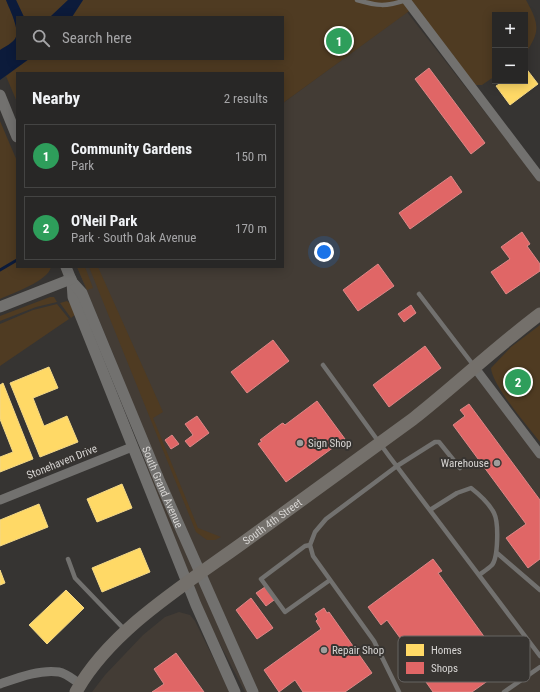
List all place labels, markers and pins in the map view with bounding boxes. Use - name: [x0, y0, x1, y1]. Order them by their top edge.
- pin: 1: [326, 26, 352, 56]
- pin: 2: [505, 367, 531, 397]
- place label: Sign Shop: [308, 437, 351, 450]
- marker: Sign Shop: [295, 438, 305, 448]
- place label: Warehouse: [441, 457, 489, 470]
- marker: Warehouse: [492, 458, 502, 468]
- place label: Repair Shop: [332, 644, 384, 657]
- marker: Repair Shop: [319, 645, 329, 655]

